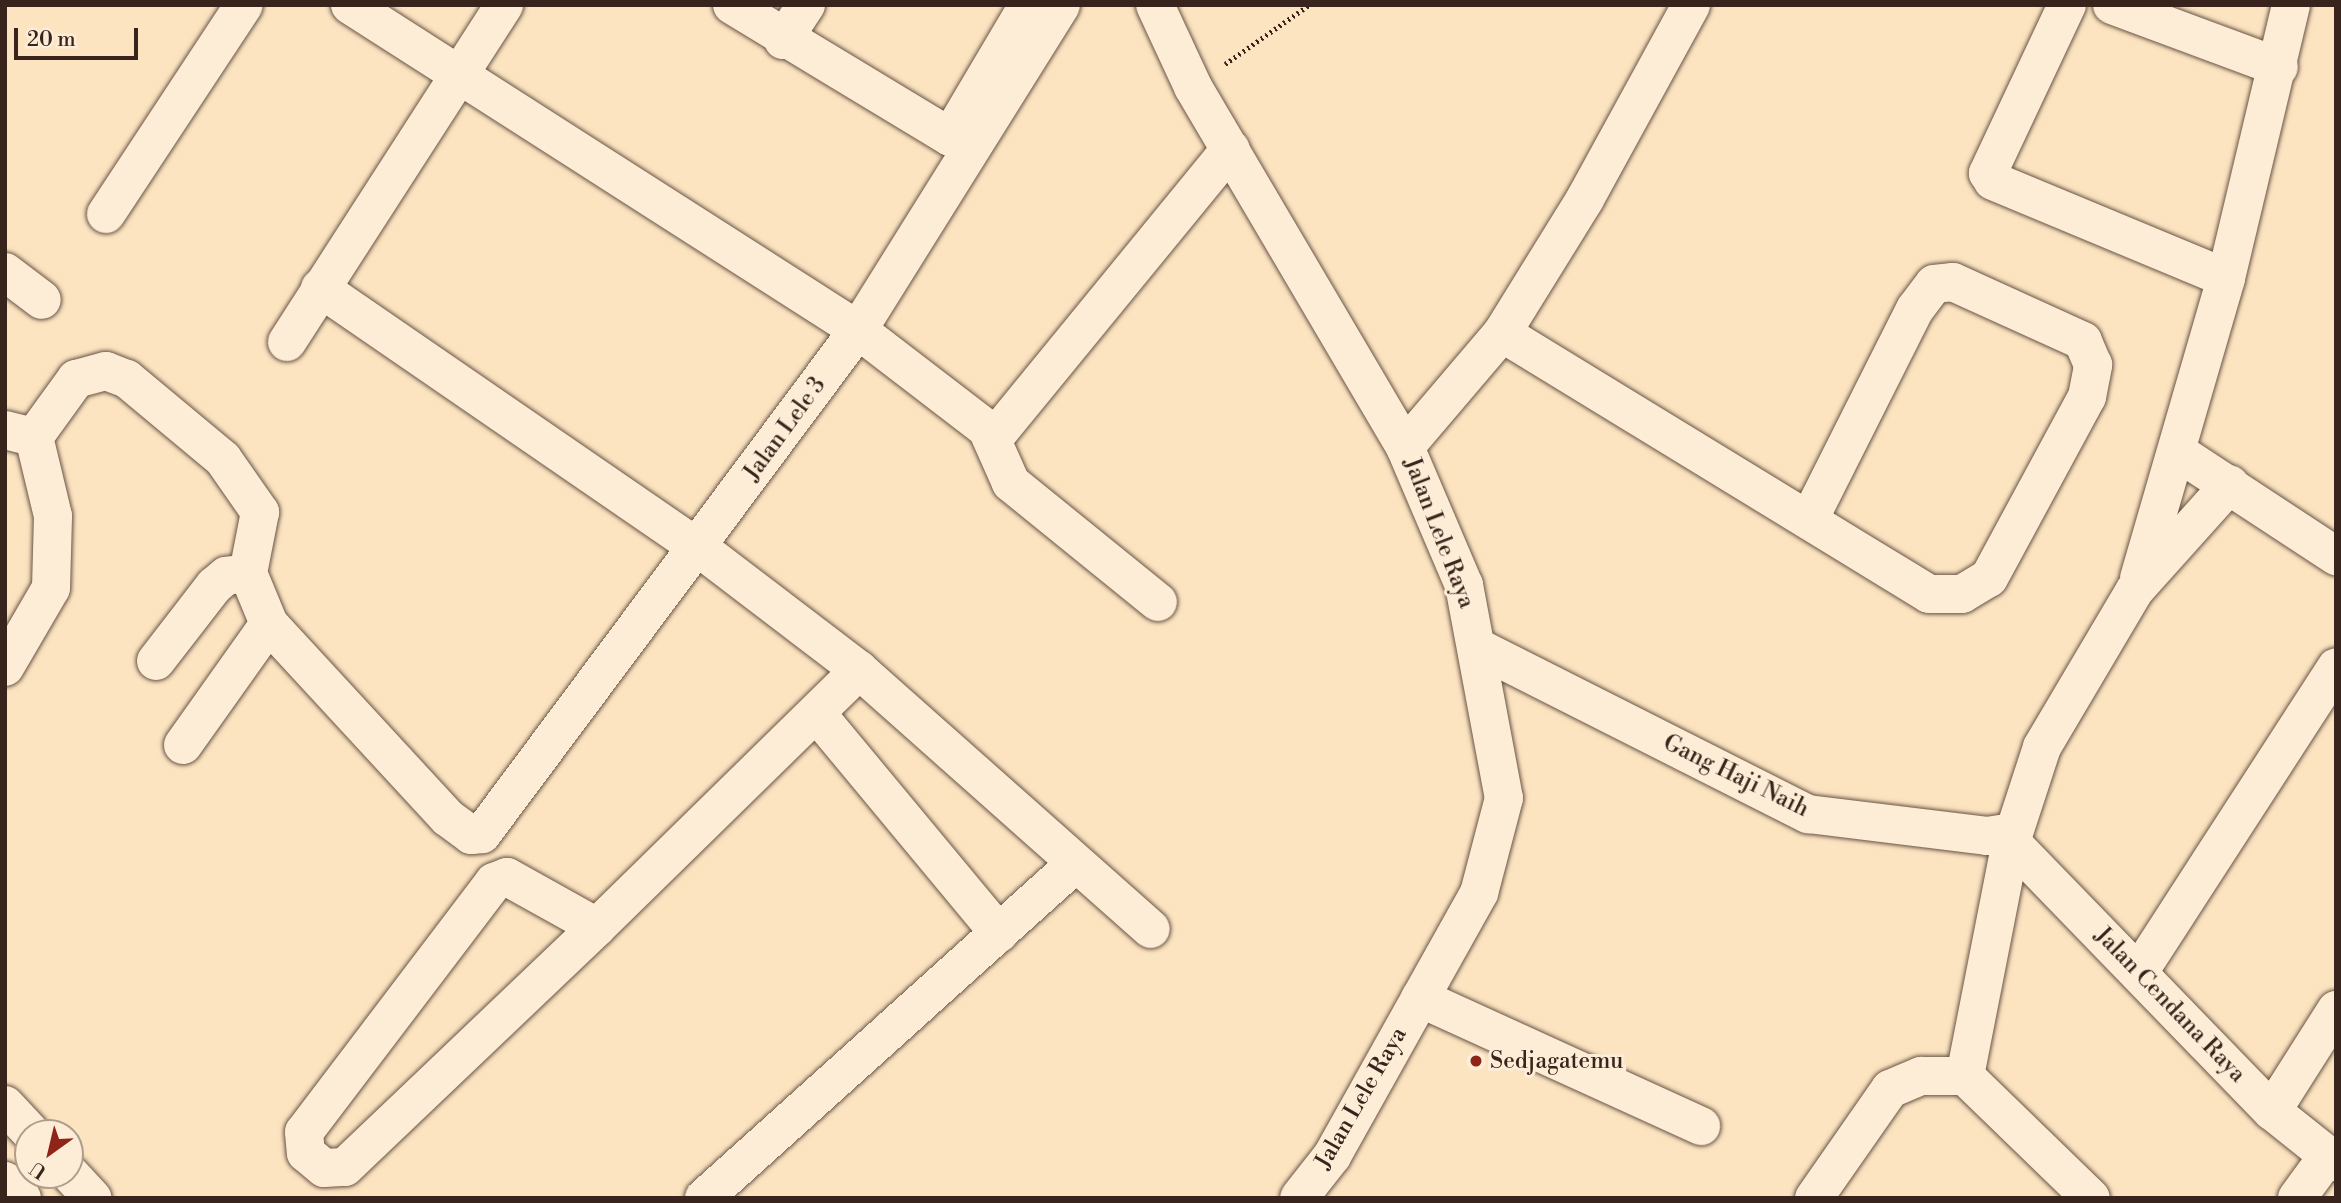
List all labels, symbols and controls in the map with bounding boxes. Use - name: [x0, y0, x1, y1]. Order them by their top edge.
- scale bar: [18, 14, 142, 58]
- text: 20 m: [27, 27, 76, 53]
- street label: Jalan Lele 3: [738, 372, 832, 486]
- street label: Jalan Lele Raya: [1398, 454, 1480, 612]
- street label: Gang Haji Naih: [1659, 729, 1813, 823]
- street label: Jalan Cendana Raya: [2089, 922, 2251, 1088]
- street label: Jalan Lele Raya: [1309, 1022, 1413, 1174]
- place label: Sedjagatemu: [1490, 1047, 1623, 1075]
- marker: Sedjagatemu: [1468, 1053, 1484, 1069]
- north arrow: [14, 1119, 84, 1189]
- text: U: [26, 1156, 51, 1184]

